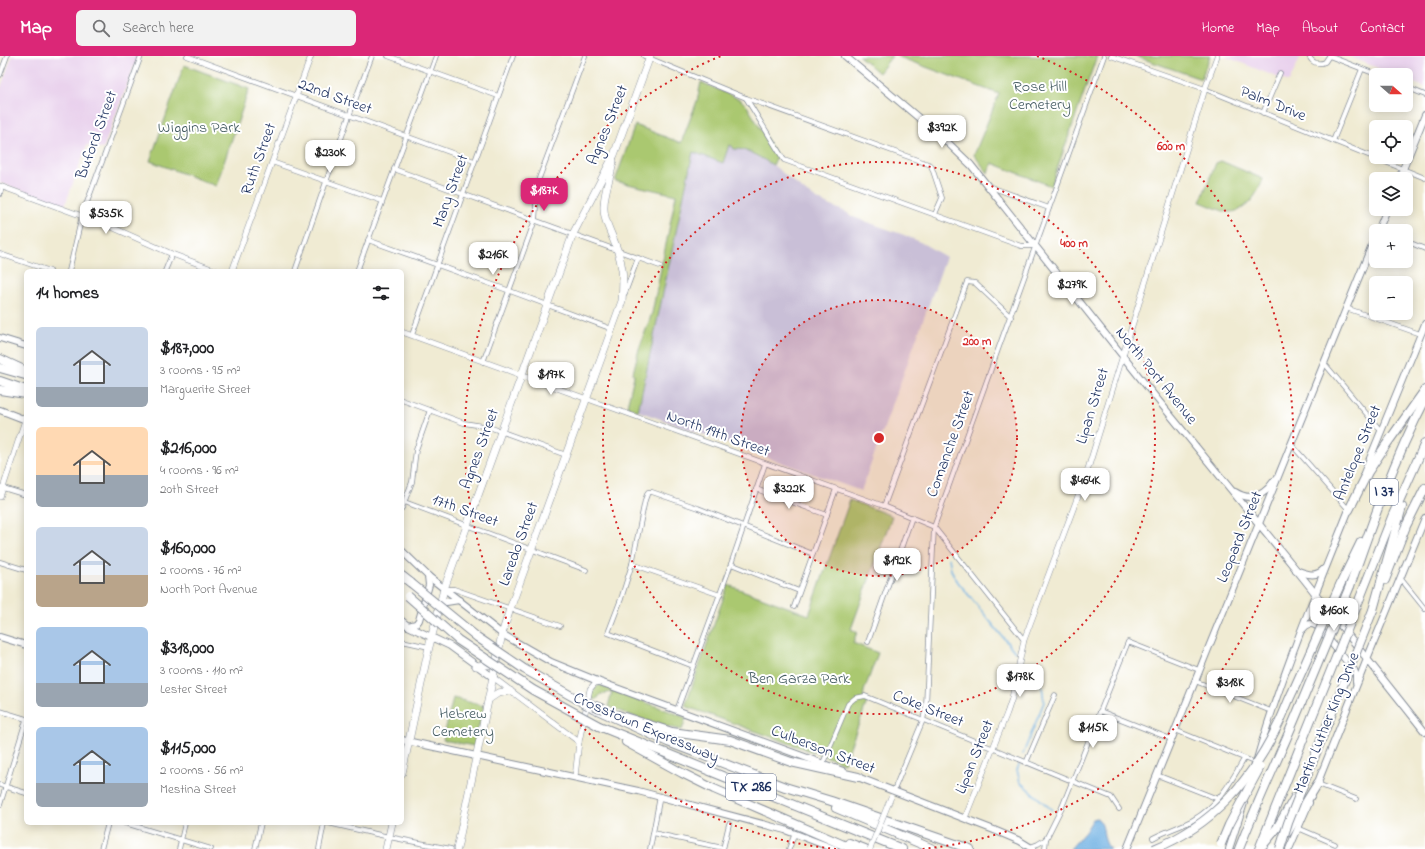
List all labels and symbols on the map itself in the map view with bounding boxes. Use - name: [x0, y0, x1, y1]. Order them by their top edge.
- north arrow: [1369, 68, 1413, 112]
- street label: 22nd Street: [295, 73, 376, 122]
- park label: Rose Hill Cemetery: [1009, 75, 1071, 117]
- street label: Palm Drive: [1236, 80, 1310, 128]
- street label: Agnes Street: [581, 81, 635, 169]
- street label: Buford Street: [69, 87, 124, 184]
- pin: $392K: [914, 115, 970, 149]
- park label: Wiggins Park: [158, 116, 241, 140]
- street label: Ruth Street: [235, 119, 283, 198]
- text: 600 m: [1156, 138, 1186, 156]
- pin: $230K: [302, 140, 358, 174]
- street label: Mary Street: [427, 150, 476, 231]
- pin: $187K: [516, 178, 572, 212]
- pin: $535K: [78, 201, 134, 235]
- text: 400 m: [1059, 235, 1088, 253]
- pin: $216K: [465, 242, 521, 276]
- pin: $279K: [1044, 272, 1100, 306]
- street label: North Port Avenue: [1109, 322, 1204, 431]
- text: 200 m: [962, 333, 992, 351]
- pin: $197K: [523, 362, 579, 396]
- street label: Lipan Street: [1070, 364, 1116, 447]
- street label: Comanche Street: [921, 387, 982, 501]
- street label: Antelope Street: [1328, 401, 1388, 505]
- street label: North 19th Street: [663, 404, 774, 464]
- street label: Agnes Street: [454, 405, 506, 493]
- centre of rings: [872, 431, 886, 445]
- pin: $464K: [1057, 468, 1113, 502]
- pin: $322K: [761, 476, 817, 510]
- road number: I 37: [1370, 479, 1398, 505]
- street label: Leopard Street: [1211, 487, 1270, 586]
- street label: 17th Street: [428, 488, 502, 534]
- street label: Laredo Street: [493, 498, 546, 590]
- pin: $192K: [869, 548, 925, 582]
- pin: $160K: [1306, 598, 1362, 632]
- street label: Martin Luther King Drive: [1288, 648, 1367, 797]
- pin: $178K: [992, 664, 1048, 698]
- park label: Ben Garza Park: [747, 667, 851, 691]
- pin: $318K: [1202, 670, 1258, 704]
- street label: Coke Street: [889, 684, 968, 734]
- street label: Crosstown Expressway: [569, 686, 723, 770]
- park label: Hebrew Cemetery: [432, 702, 494, 744]
- pin: $115K: [1065, 715, 1121, 749]
- street label: Lipan Street: [949, 716, 1001, 798]
- street label: Culberson Street: [767, 719, 879, 781]
- road number: TX 286: [726, 774, 776, 800]

